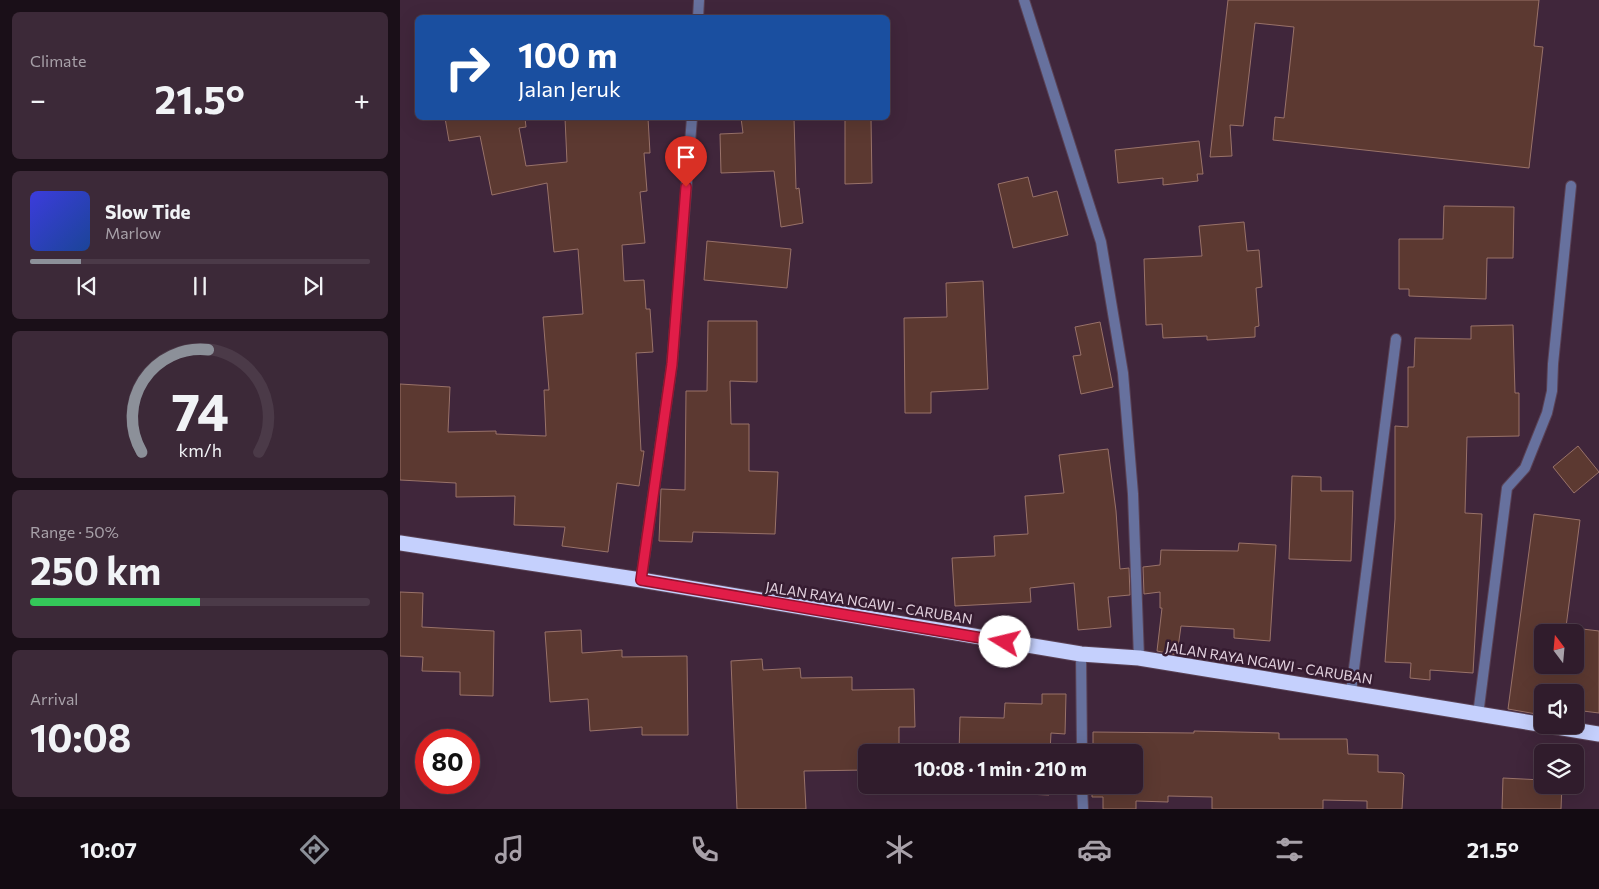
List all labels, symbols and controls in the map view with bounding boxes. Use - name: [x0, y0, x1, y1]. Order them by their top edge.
- text: 100 m: [518, 32, 618, 75]
- icon: right: [435, 35, 500, 100]
- text: Climate: [30, 51, 86, 70]
- text: 21.5°: [155, 75, 245, 122]
- text: Jalan Jeruk: [518, 75, 621, 102]
- text: −: [30, 82, 46, 116]
- text: +: [354, 82, 370, 116]
- pin: [665, 136, 707, 187]
- icon: arrive: [672, 143, 700, 171]
- text: Slow Tide: [105, 200, 191, 223]
- text: Marlow: [105, 223, 161, 242]
- icon: previous: [73, 272, 101, 300]
- icon: pause: [186, 272, 214, 300]
- icon: next: [299, 272, 327, 300]
- text: 74: [171, 378, 229, 442]
- text: km/h: [178, 439, 222, 461]
- text: Range · 50%: [30, 522, 119, 541]
- text: 250 km: [30, 546, 161, 593]
- street label: JALAN RAYA NGAWI - CARUBAN: [764, 578, 974, 627]
- position arrow: [978, 615, 1030, 667]
- north arrow: [1534, 624, 1584, 674]
- map controls: [1534, 624, 1584, 794]
- street label: JALAN RAYA NGAWI - CARUBAN: [1164, 638, 1374, 687]
- button: sound: [1534, 684, 1584, 734]
- text: Arrival: [30, 689, 78, 708]
- text: 10:08: [30, 713, 131, 760]
- speed limit sign: 80: [415, 729, 480, 794]
- button: layers: [1534, 744, 1584, 794]
- text: 10:08 · 1 min · 210 m: [914, 757, 1087, 780]
- icon: directions: [297, 832, 332, 867]
- icon: music: [492, 832, 527, 867]
- icon: phone: [687, 832, 722, 867]
- icon: climate: [882, 832, 917, 867]
- icon: car: [1077, 832, 1112, 867]
- icon: filters: [1272, 832, 1307, 867]
- text: 10:07: [80, 836, 137, 863]
- text: 21.5°: [1467, 836, 1519, 863]

